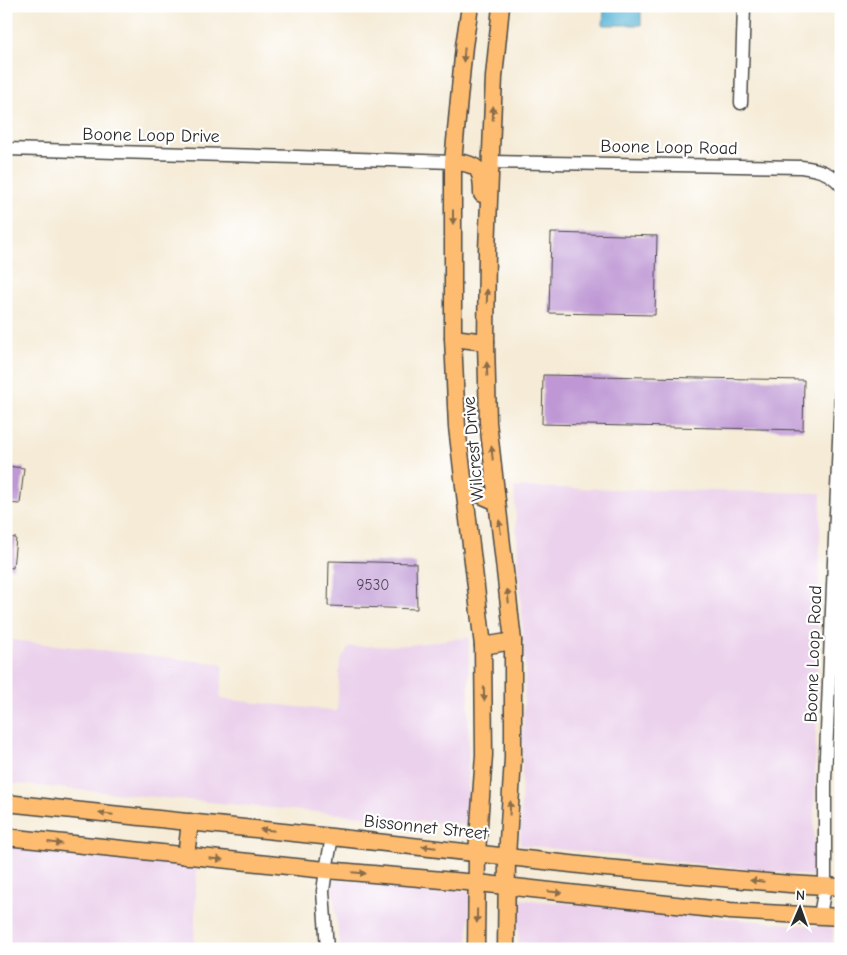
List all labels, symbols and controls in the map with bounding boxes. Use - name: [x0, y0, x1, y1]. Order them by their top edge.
- one-way arrow: [459, 47, 467, 63]
- one-way arrow: [489, 105, 497, 121]
- street label: Boone Loop Drive: [82, 124, 220, 147]
- street label: Boone Loop Road: [600, 136, 738, 159]
- one-way arrow: [449, 209, 457, 225]
- one-way arrow: [483, 288, 491, 304]
- one-way arrow: [483, 361, 491, 377]
- street label: Wilcrest Drive: [458, 395, 489, 502]
- one-way arrow: [488, 445, 496, 461]
- one-way arrow: [496, 518, 504, 534]
- house number: 9530: [357, 576, 389, 594]
- street label: Boone Loop Road: [801, 585, 826, 723]
- one-way arrow: [504, 588, 512, 604]
- one-way arrow: [480, 687, 488, 703]
- one-way arrow: [506, 800, 514, 816]
- one-way arrow: [97, 809, 113, 817]
- street label: Bissonnet Street: [363, 811, 490, 845]
- one-way arrow: [259, 826, 275, 834]
- one-way arrow: [47, 839, 63, 847]
- one-way arrow: [420, 843, 436, 851]
- one-way arrow: [209, 855, 225, 863]
- one-way arrow: [351, 869, 367, 877]
- one-way arrow: [749, 877, 765, 885]
- north arrow: [774, 882, 824, 932]
- text: N: [796, 887, 805, 904]
- one-way arrow: [547, 888, 563, 896]
- one-way arrow: [473, 908, 481, 924]

